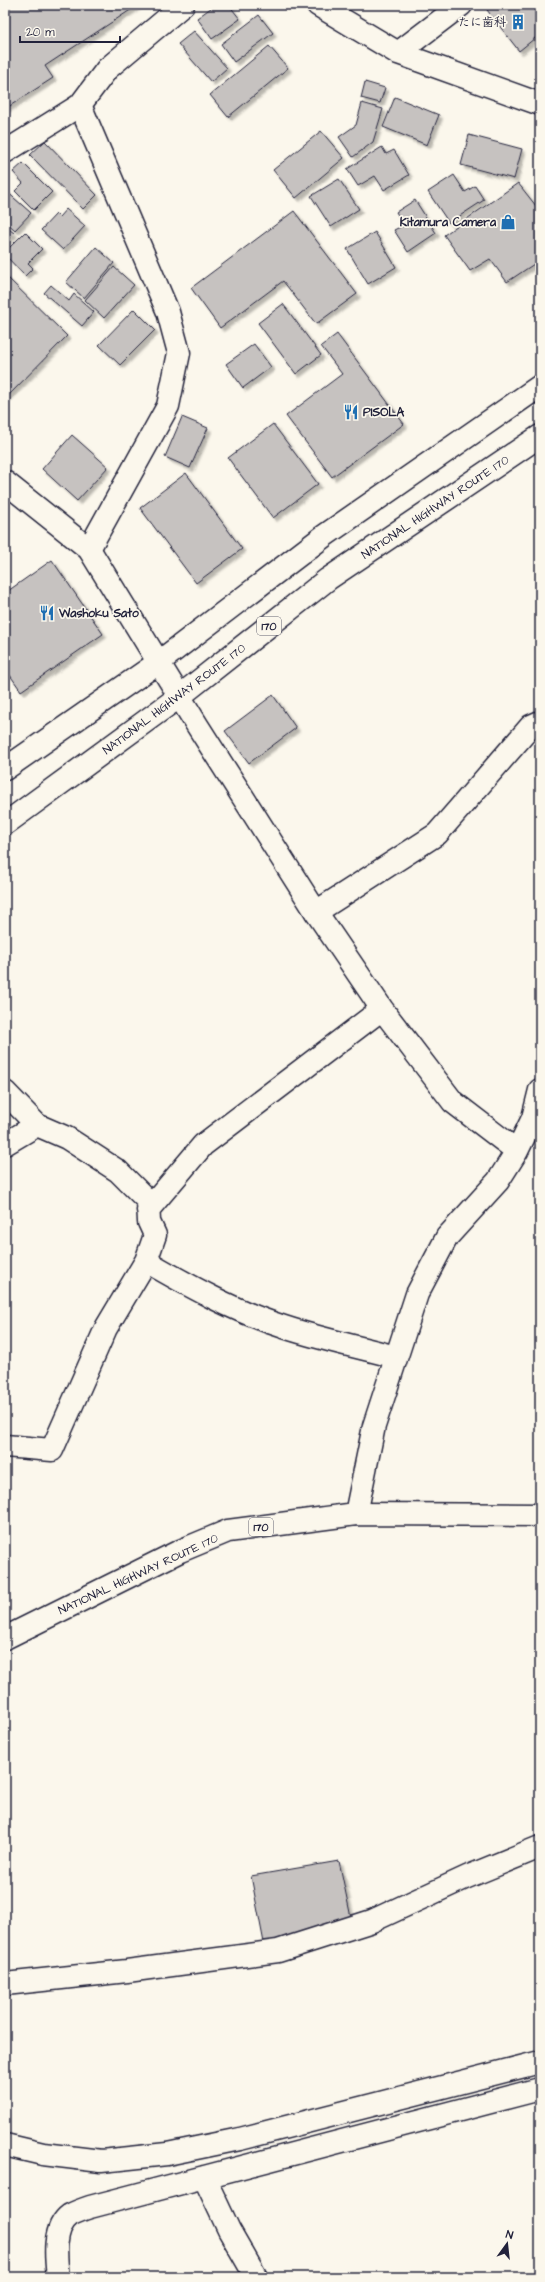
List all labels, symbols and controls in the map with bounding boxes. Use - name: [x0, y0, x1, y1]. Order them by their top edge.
- building icon: たに歯科: [509, 13, 527, 31]
- place label: たに歯科: [458, 14, 506, 31]
- scale bar: [20, 18, 120, 44]
- text: 20 m: [26, 24, 55, 41]
- shop icon: Kitamura Camera: [499, 213, 517, 231]
- place label: Kitamura Camera: [400, 214, 497, 231]
- restaurant icon: PISOLA: [342, 403, 360, 421]
- place label: PISOLA: [363, 404, 405, 421]
- street label: NATIONAL HIGHWAY ROUTE 170: [358, 451, 513, 563]
- restaurant icon: Washoku Sato: [38, 604, 56, 622]
- place label: Washoku Sato: [58, 605, 139, 622]
- road number: 170: [257, 617, 281, 635]
- street label: NATIONAL HIGHWAY ROUTE 170: [99, 640, 250, 759]
- road number: 170: [249, 1518, 273, 1536]
- street label: NATIONAL HIGHWAY ROUTE 170: [55, 1530, 221, 1619]
- north arrow: [487, 2224, 527, 2264]
- text: N: [504, 2227, 515, 2243]

